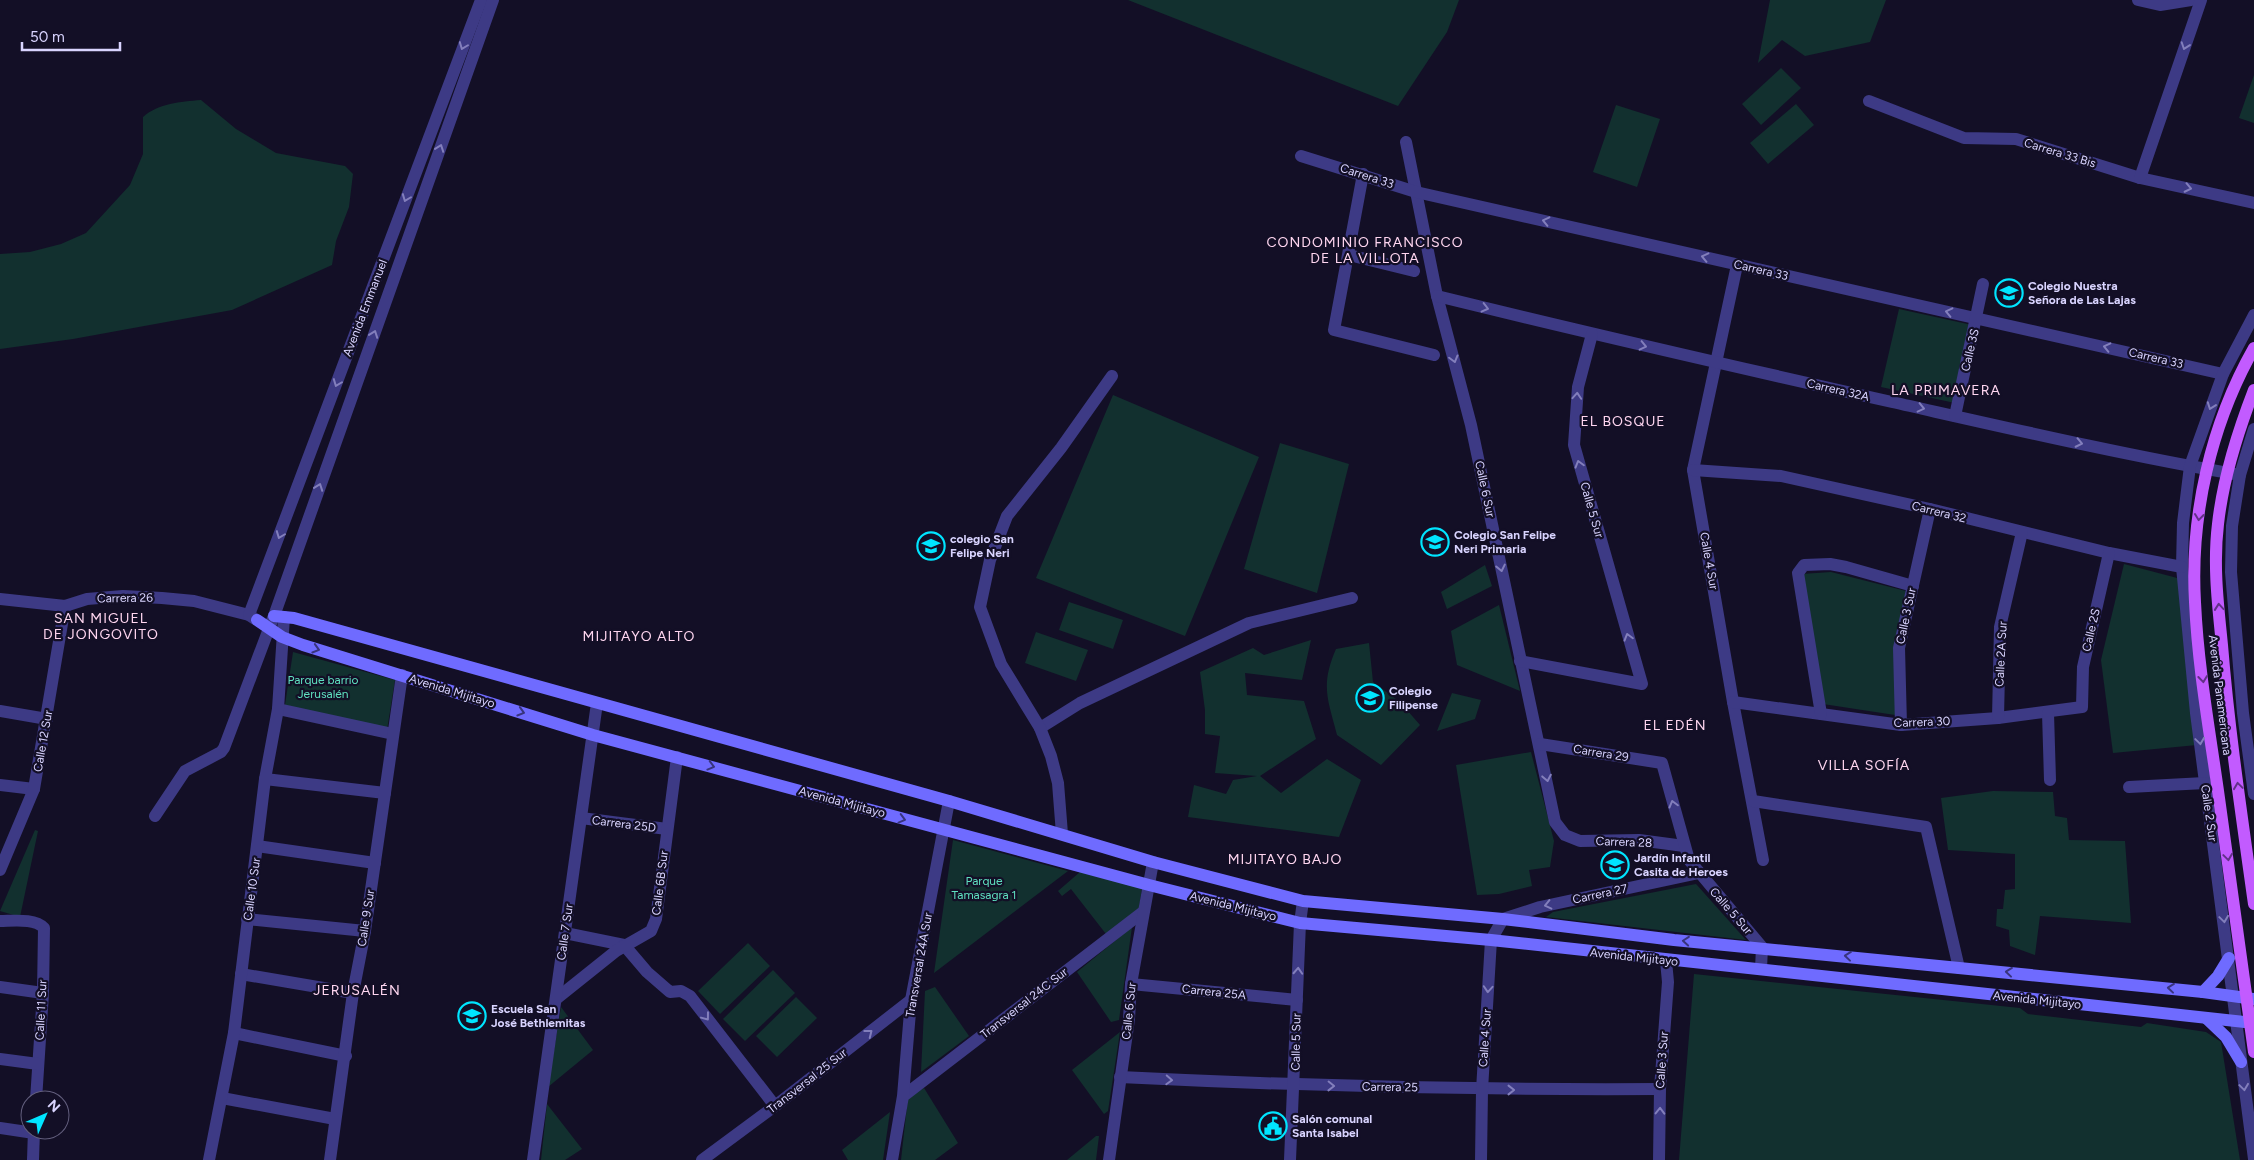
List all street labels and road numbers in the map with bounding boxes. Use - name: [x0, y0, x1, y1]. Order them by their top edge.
- street label: Carrera 33 Bis: [2022, 135, 2098, 171]
- street label: Carrera 33: [1338, 161, 1396, 191]
- street label: Carrera 33: [1732, 257, 1790, 283]
- street label: Avenida Emmanuel: [340, 258, 390, 358]
- street label: Calle 3S: [1958, 327, 1982, 373]
- street label: Carrera 33: [2127, 345, 2185, 371]
- street label: Carrera 32A: [1805, 376, 1871, 404]
- street label: Calle 6 Sur: [1472, 459, 1498, 519]
- street label: Calle 5 Sur: [1577, 480, 1607, 540]
- street label: Carrera 32: [1910, 498, 1968, 526]
- street label: Calle 4 Sur: [1697, 531, 1721, 591]
- street label: Calle 3 Sur: [1893, 587, 1919, 645]
- street label: Carrera 26: [97, 591, 153, 605]
- street label: Calle 2S: [2079, 607, 2103, 653]
- street label: Calle 2A Sur: [1992, 621, 2010, 687]
- street label: Avenida Panamericana: [2206, 634, 2234, 756]
- street label: Avenida Mijitayo: [407, 671, 497, 711]
- street label: Calle 12 Sur: [31, 709, 55, 773]
- street label: Carrera 30: [1893, 714, 1951, 730]
- street label: Carrera 29: [1572, 742, 1630, 764]
- street label: Avenida Mijitayo: [797, 784, 887, 820]
- street label: Calle 2 Sur: [2198, 784, 2220, 842]
- street label: Carrera 25D: [591, 813, 657, 835]
- street label: Carrera 28: [1595, 834, 1653, 850]
- street label: Calle 6B Sur: [649, 850, 671, 916]
- street label: Calle 10 Sur: [241, 857, 263, 921]
- street label: Carrera 27: [1571, 881, 1629, 907]
- street label: Calle 5 Sur: [1707, 885, 1755, 937]
- street label: Avenida Mijitayo: [1188, 888, 1278, 924]
- street label: Calle 9 Sur: [355, 889, 377, 947]
- street label: Calle 7 Sur: [554, 903, 576, 961]
- street label: Transversal 24A Sur: [903, 912, 935, 1018]
- street label: Avenida Mijitayo: [1589, 945, 1679, 969]
- street label: Transversal 24C Sur: [978, 965, 1070, 1041]
- street label: Calle 11 Sur: [32, 979, 50, 1041]
- street label: Calle 6 Sur: [1119, 982, 1139, 1040]
- street label: Carrera 25A: [1181, 982, 1247, 1002]
- street label: Avenida Mijitayo: [1992, 988, 2082, 1012]
- street label: Calle 4 Sur: [1476, 1009, 1494, 1067]
- street label: Calle 5 Sur: [1288, 1013, 1304, 1071]
- street label: Calle 3 Sur: [1653, 1031, 1671, 1089]
- street label: Transversal 25 Sur: [764, 1046, 850, 1116]
- street label: Carrera 25: [1362, 1080, 1418, 1094]

